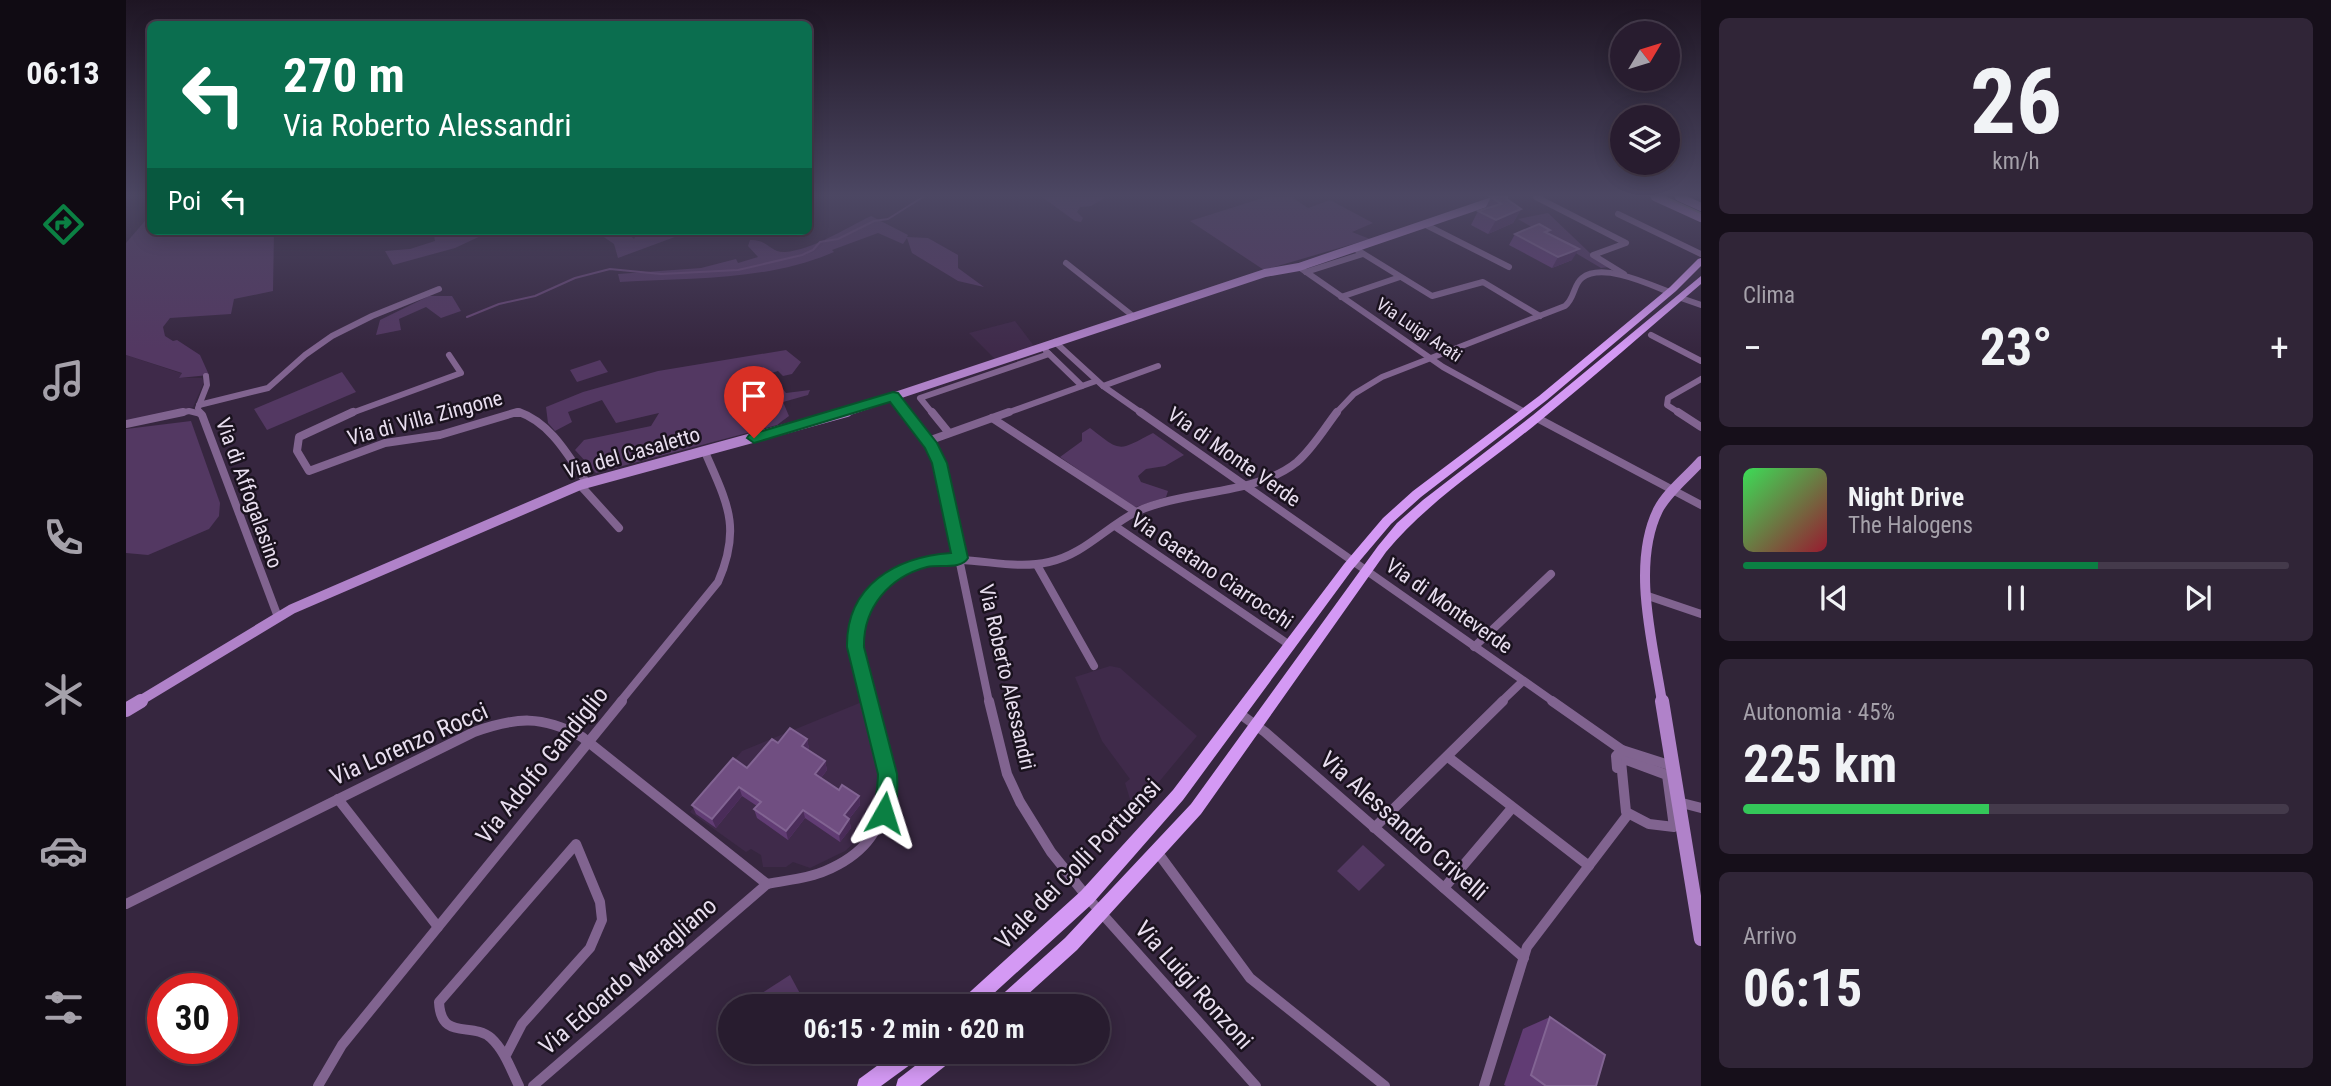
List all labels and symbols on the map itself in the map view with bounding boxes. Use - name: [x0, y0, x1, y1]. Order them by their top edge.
- north arrow: [1610, 21, 1680, 91]
- street label: Via Luigi Arati: [1372, 293, 1466, 366]
- pin: [724, 366, 784, 438]
- street label: Via di Villa Zingone: [345, 386, 505, 450]
- street label: Via di Monte Verde: [1163, 402, 1305, 512]
- street label: Via di Affogalasino: [211, 415, 287, 571]
- street label: Via del Casaletto: [561, 422, 703, 484]
- street label: Via Gaetano Ciarrocchi: [1127, 508, 1297, 634]
- street label: Via di Monteverde: [1381, 553, 1517, 659]
- street label: Via Roberto Alessandri: [974, 582, 1040, 772]
- street label: Via Adolfo Gandiglio: [470, 681, 614, 849]
- street label: Via Lorenzo Rocci: [326, 697, 492, 791]
- street label: Via Alessandro Crivelli: [1315, 746, 1493, 906]
- street label: Viale dei Colli Portuensi: [990, 773, 1166, 955]
- position arrow: [847, 776, 921, 850]
- street label: Via Edoardo Maragliano: [534, 891, 722, 1061]
- street label: Via Luigi Ronzoni: [1129, 915, 1259, 1055]
- speed limit sign: 30: [147, 973, 238, 1064]

